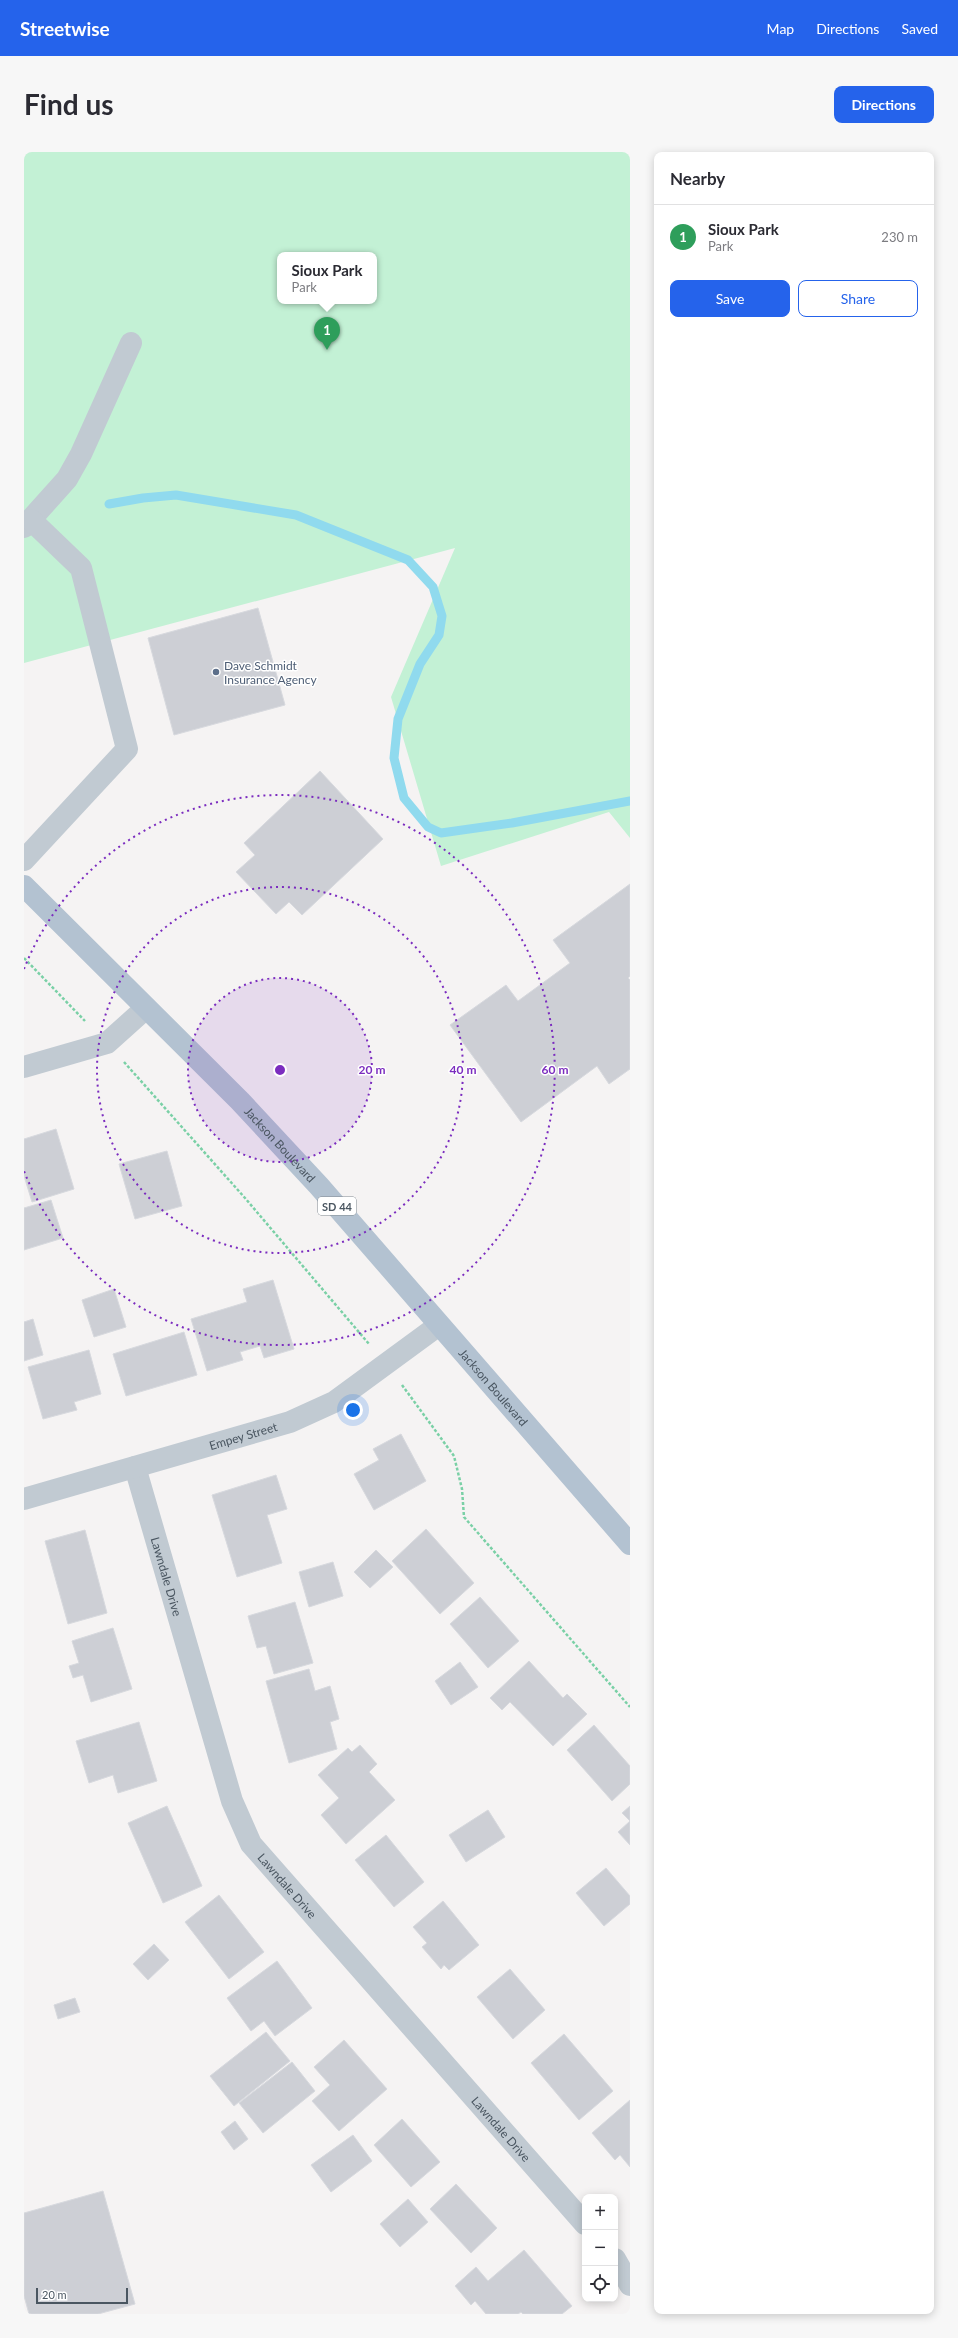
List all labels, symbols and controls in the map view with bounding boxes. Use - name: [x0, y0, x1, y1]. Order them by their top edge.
- text: Streetwise: [20, 17, 110, 40]
- text: Map: [767, 20, 794, 37]
- text: Directions: [816, 20, 879, 37]
- text: Saved: [901, 20, 938, 37]
- button: Directions: [834, 86, 934, 123]
- text: Find us: [24, 87, 114, 121]
- text: Nearby: [670, 168, 725, 189]
- text: Sioux Park: [708, 220, 779, 238]
- text: 1: [679, 229, 687, 245]
- text: 230 m: [881, 229, 918, 245]
- text: Park: [708, 238, 733, 254]
- popup: [277, 252, 377, 304]
- text: Sioux Park: [292, 261, 362, 279]
- text: Park: [292, 279, 317, 295]
- button: Save: [670, 280, 790, 317]
- button: Share: [798, 280, 918, 317]
- pin: 1: [314, 317, 340, 350]
- place label: Dave Schmidt Insurance Agency: [224, 658, 317, 687]
- marker: Dave Schmidt Insurance Agency: [211, 667, 221, 677]
- text: 20 m: [359, 1062, 385, 1077]
- text: 40 m: [450, 1062, 476, 1077]
- text: 60 m: [542, 1062, 568, 1077]
- centre of rings: [273, 1063, 287, 1077]
- street label: Jackson Boulevard: [242, 1104, 319, 1185]
- road number: SD 44: [318, 1197, 356, 1215]
- street label: Jackson Boulevard: [456, 1345, 531, 1429]
- your location: [343, 1400, 363, 1420]
- street label: Empey Street: [207, 1418, 279, 1453]
- street label: Lawndale Drive: [148, 1535, 185, 1618]
- street label: Lawndale Drive: [255, 1850, 320, 1921]
- street label: Lawndale Drive: [469, 2093, 534, 2165]
- map controls: [582, 2194, 618, 2302]
- button: +: [582, 2194, 618, 2230]
- button: −: [582, 2230, 618, 2266]
- button: locate: [582, 2266, 618, 2302]
- scale bar: [36, 2286, 128, 2305]
- text: 20 m: [42, 2288, 67, 2301]

